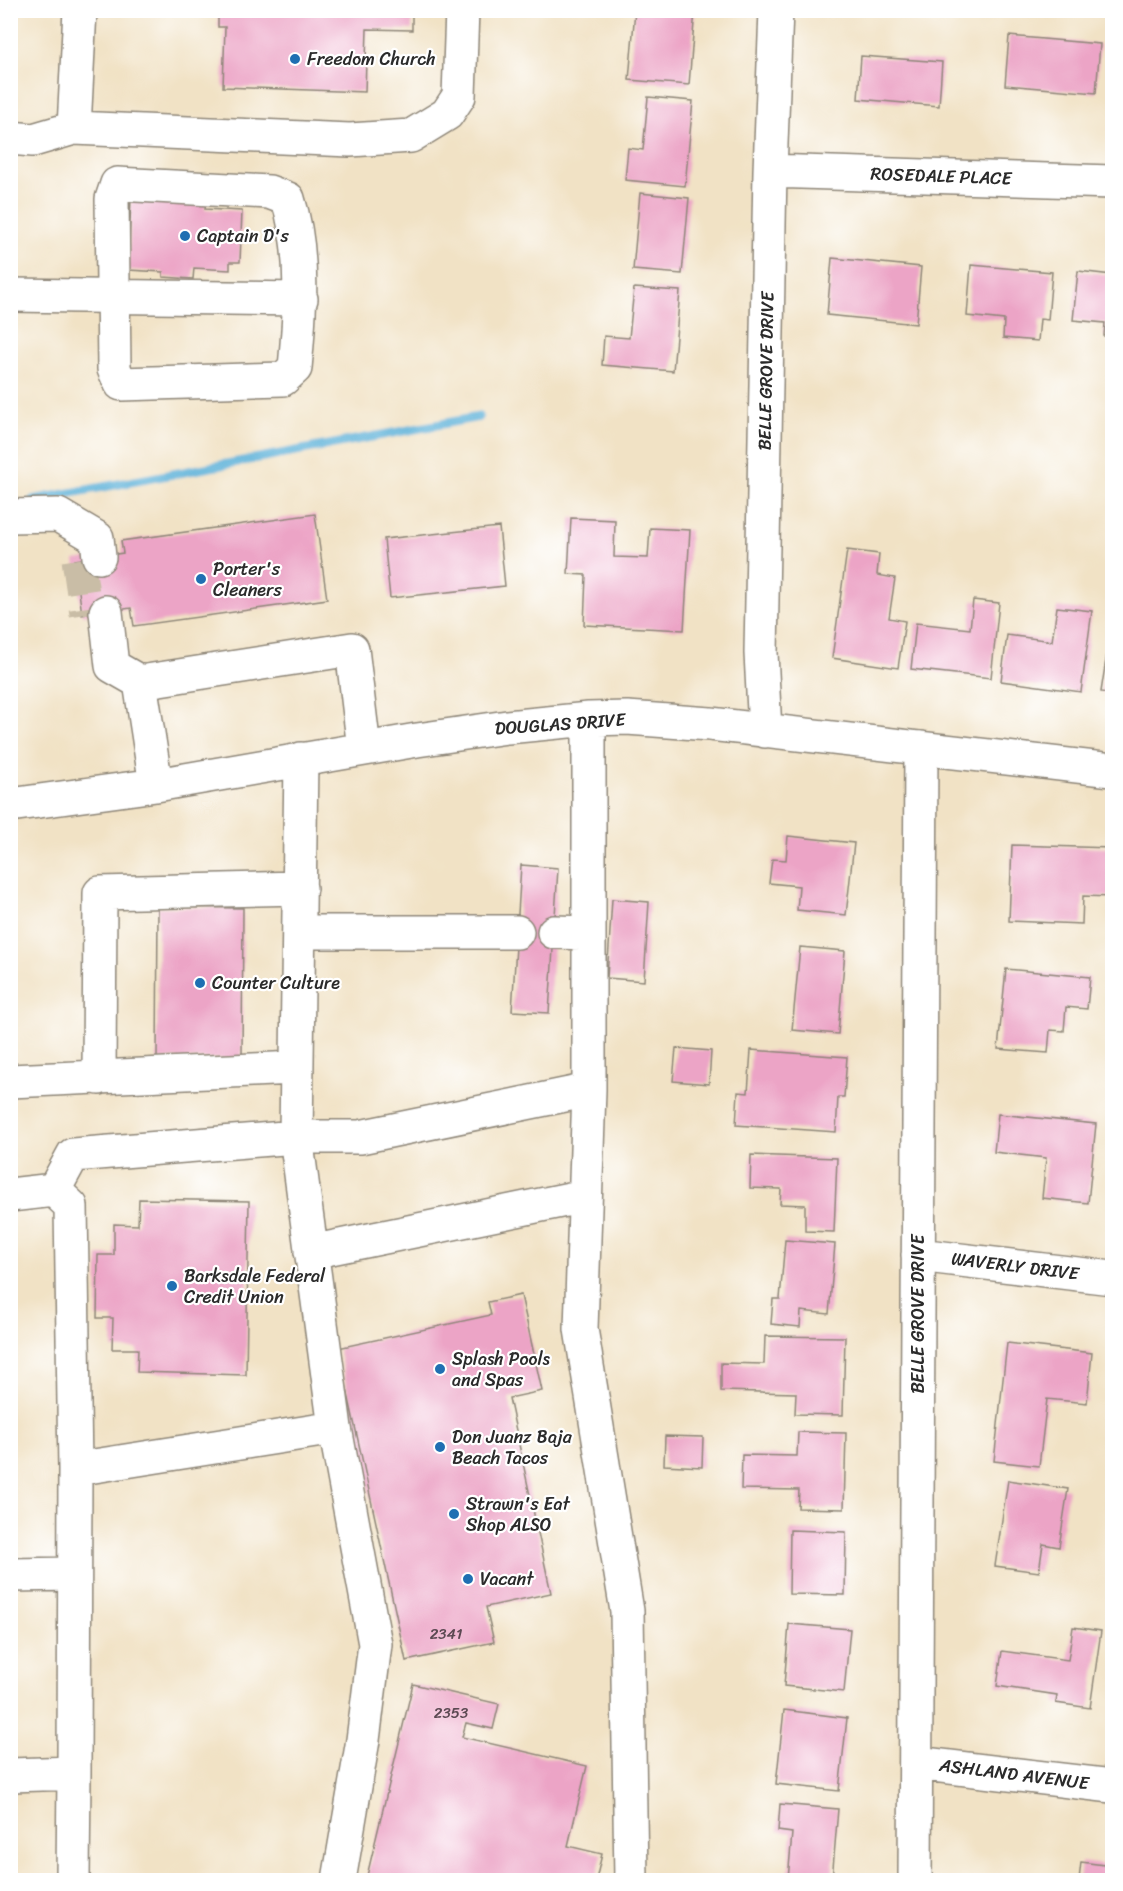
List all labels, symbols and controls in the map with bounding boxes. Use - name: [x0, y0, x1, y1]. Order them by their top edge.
- place label: Freedom Church: [307, 43, 436, 75]
- marker: Freedom Church: [288, 52, 302, 66]
- street label: ROSEDALE PLACE: [870, 158, 1013, 194]
- place label: Captain D's: [197, 220, 290, 252]
- marker: Captain D's: [178, 229, 192, 243]
- street label: BELLE GROVE DRIVE: [749, 290, 783, 451]
- place label: Porter's Cleaners: [213, 553, 282, 606]
- marker: Porter's Cleaners: [194, 572, 208, 586]
- street label: DOUGLAS DRIVE: [494, 703, 627, 745]
- place label: Counter Culture: [212, 967, 340, 999]
- marker: Counter Culture: [193, 976, 207, 990]
- street label: BELLE GROVE DRIVE: [902, 1234, 934, 1393]
- street label: WAVERLY DRIVE: [949, 1242, 1082, 1290]
- place label: Barksdale Federal Credit Union: [184, 1260, 326, 1313]
- marker: Barksdale Federal Credit Union: [165, 1279, 179, 1293]
- place label: Splash Pools and Spas: [452, 1343, 551, 1396]
- marker: Splash Pools and Spas: [433, 1362, 447, 1376]
- place label: Don Juanz Baja Beach Tacos: [452, 1421, 573, 1474]
- marker: Don Juanz Baja Beach Tacos: [433, 1440, 447, 1454]
- place label: Strawn's Eat Shop ALSO: [466, 1488, 570, 1541]
- marker: Strawn's Eat Shop ALSO: [447, 1507, 461, 1521]
- place label: Vacant: [480, 1563, 534, 1595]
- marker: Vacant: [461, 1572, 475, 1586]
- house number: 2341: [430, 1621, 462, 1647]
- house number: 2353: [434, 1700, 468, 1726]
- street label: ASHLAND AVENUE: [936, 1749, 1092, 1799]

